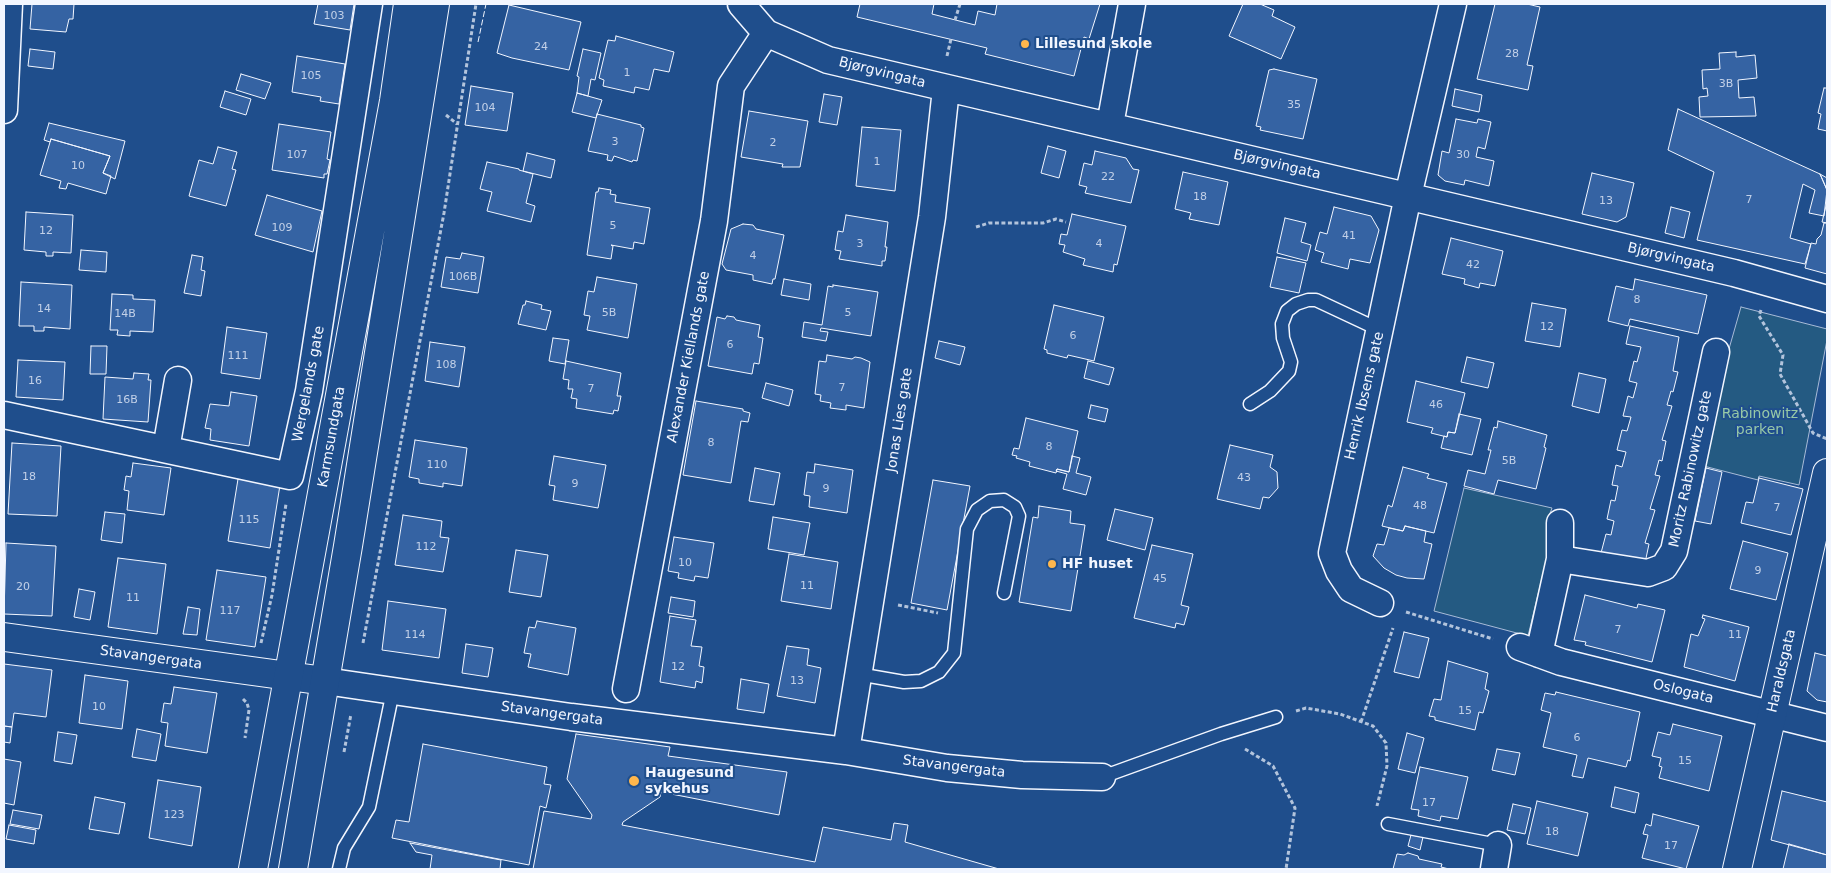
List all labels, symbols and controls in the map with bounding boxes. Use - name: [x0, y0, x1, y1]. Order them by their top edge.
- house number: 103: [324, 9, 344, 23]
- place label: Lillesund skole: [1035, 36, 1152, 52]
- marker: Lillesund skole: [1019, 38, 1031, 50]
- house number: 24: [534, 40, 548, 54]
- house number: 28: [1505, 47, 1519, 61]
- street label: Bjørgvingata: [837, 54, 927, 92]
- house number: 1: [624, 66, 630, 80]
- house number: 105: [301, 69, 321, 83]
- house number: 3B: [1719, 77, 1733, 91]
- house number: 35: [1287, 98, 1301, 112]
- house number: 104: [475, 101, 495, 115]
- house number: 3: [612, 135, 618, 149]
- house number: 2: [770, 136, 776, 150]
- street label: Bjørgvingata: [1232, 147, 1322, 183]
- house number: 107: [287, 148, 307, 162]
- house number: 30: [1456, 148, 1470, 162]
- house number: 1: [874, 155, 880, 169]
- house number: 10: [71, 159, 85, 173]
- house number: 22: [1101, 170, 1115, 184]
- house number: 18: [1193, 190, 1207, 204]
- house number: 7: [1746, 193, 1752, 207]
- house number: 13: [1599, 194, 1613, 208]
- house number: 5: [610, 219, 616, 233]
- house number: 109: [272, 221, 292, 235]
- house number: 12: [39, 224, 53, 238]
- house number: 41: [1342, 229, 1356, 243]
- house number: 3: [857, 237, 863, 251]
- house number: 4: [1096, 237, 1102, 251]
- street label: Bjørgvingata: [1626, 240, 1716, 276]
- house number: 4: [750, 249, 756, 263]
- house number: 42: [1466, 258, 1480, 272]
- house number: 106B: [449, 270, 477, 284]
- street label: Alexander Kiellands gate: [664, 270, 714, 444]
- house number: 8: [1634, 293, 1640, 307]
- house number: 14: [37, 302, 51, 316]
- house number: 5B: [602, 306, 616, 320]
- house number: 5: [845, 306, 851, 320]
- house number: 14B: [114, 307, 136, 321]
- house number: 12: [1540, 320, 1554, 334]
- street label: Wergelands gate: [289, 324, 329, 444]
- house number: 6: [1070, 329, 1076, 343]
- street label: Henrik Ibsens gate: [1342, 330, 1388, 462]
- house number: 6: [727, 338, 733, 352]
- house number: 111: [228, 349, 248, 363]
- house number: 108: [436, 358, 456, 372]
- street label: Jonas Lies gate: [883, 367, 917, 473]
- house number: 16: [28, 374, 42, 388]
- house number: 7: [839, 381, 845, 395]
- house number: 7: [588, 382, 594, 396]
- street label: Karmsundgata: [315, 385, 349, 489]
- street label: Moritz Rabinowitz gate: [1666, 389, 1716, 549]
- house number: 16B: [116, 393, 138, 407]
- house number: 46: [1429, 398, 1443, 412]
- park label: Rabinowitz parken: [1722, 406, 1798, 438]
- house number: 8: [708, 436, 714, 450]
- house number: 8: [1046, 440, 1052, 454]
- house number: 5B: [1502, 454, 1516, 468]
- house number: 110: [427, 458, 447, 472]
- house number: 18: [22, 470, 36, 484]
- house number: 43: [1237, 471, 1251, 485]
- house number: 9: [572, 477, 578, 491]
- house number: 9: [823, 482, 829, 496]
- house number: 48: [1413, 499, 1427, 513]
- house number: 7: [1774, 501, 1780, 515]
- house number: 115: [239, 513, 259, 527]
- house number: 112: [416, 540, 436, 554]
- house number: 10: [678, 556, 692, 570]
- place label: HF huset: [1062, 556, 1133, 572]
- marker: HF huset: [1046, 558, 1058, 570]
- house number: 9: [1755, 564, 1761, 578]
- house number: 45: [1153, 572, 1167, 586]
- house number: 11: [800, 579, 814, 593]
- house number: 20: [16, 580, 30, 594]
- house number: 11: [126, 591, 140, 605]
- house number: 117: [220, 604, 240, 618]
- house number: 7: [1615, 623, 1621, 637]
- house number: 114: [405, 628, 425, 642]
- house number: 11: [1728, 628, 1742, 642]
- street label: Haraldsgata: [1764, 628, 1800, 714]
- street label: Stavangergata: [99, 642, 203, 674]
- house number: 12: [671, 660, 685, 674]
- house number: 13: [790, 674, 804, 688]
- street label: Oslogata: [1651, 676, 1715, 708]
- street label: Stavangergata: [500, 698, 604, 730]
- house number: 10: [92, 700, 106, 714]
- house number: 15: [1458, 704, 1472, 718]
- house number: 6: [1574, 731, 1580, 745]
- street label: Stavangergata: [902, 752, 1006, 782]
- house number: 15: [1678, 754, 1692, 768]
- place label: Haugesund sykehus: [645, 765, 734, 798]
- marker: Haugesund sykehus: [627, 774, 641, 788]
- house number: 17: [1422, 796, 1436, 810]
- house number: 123: [164, 808, 184, 822]
- house number: 18: [1545, 825, 1559, 839]
- house number: 17: [1664, 839, 1678, 853]

